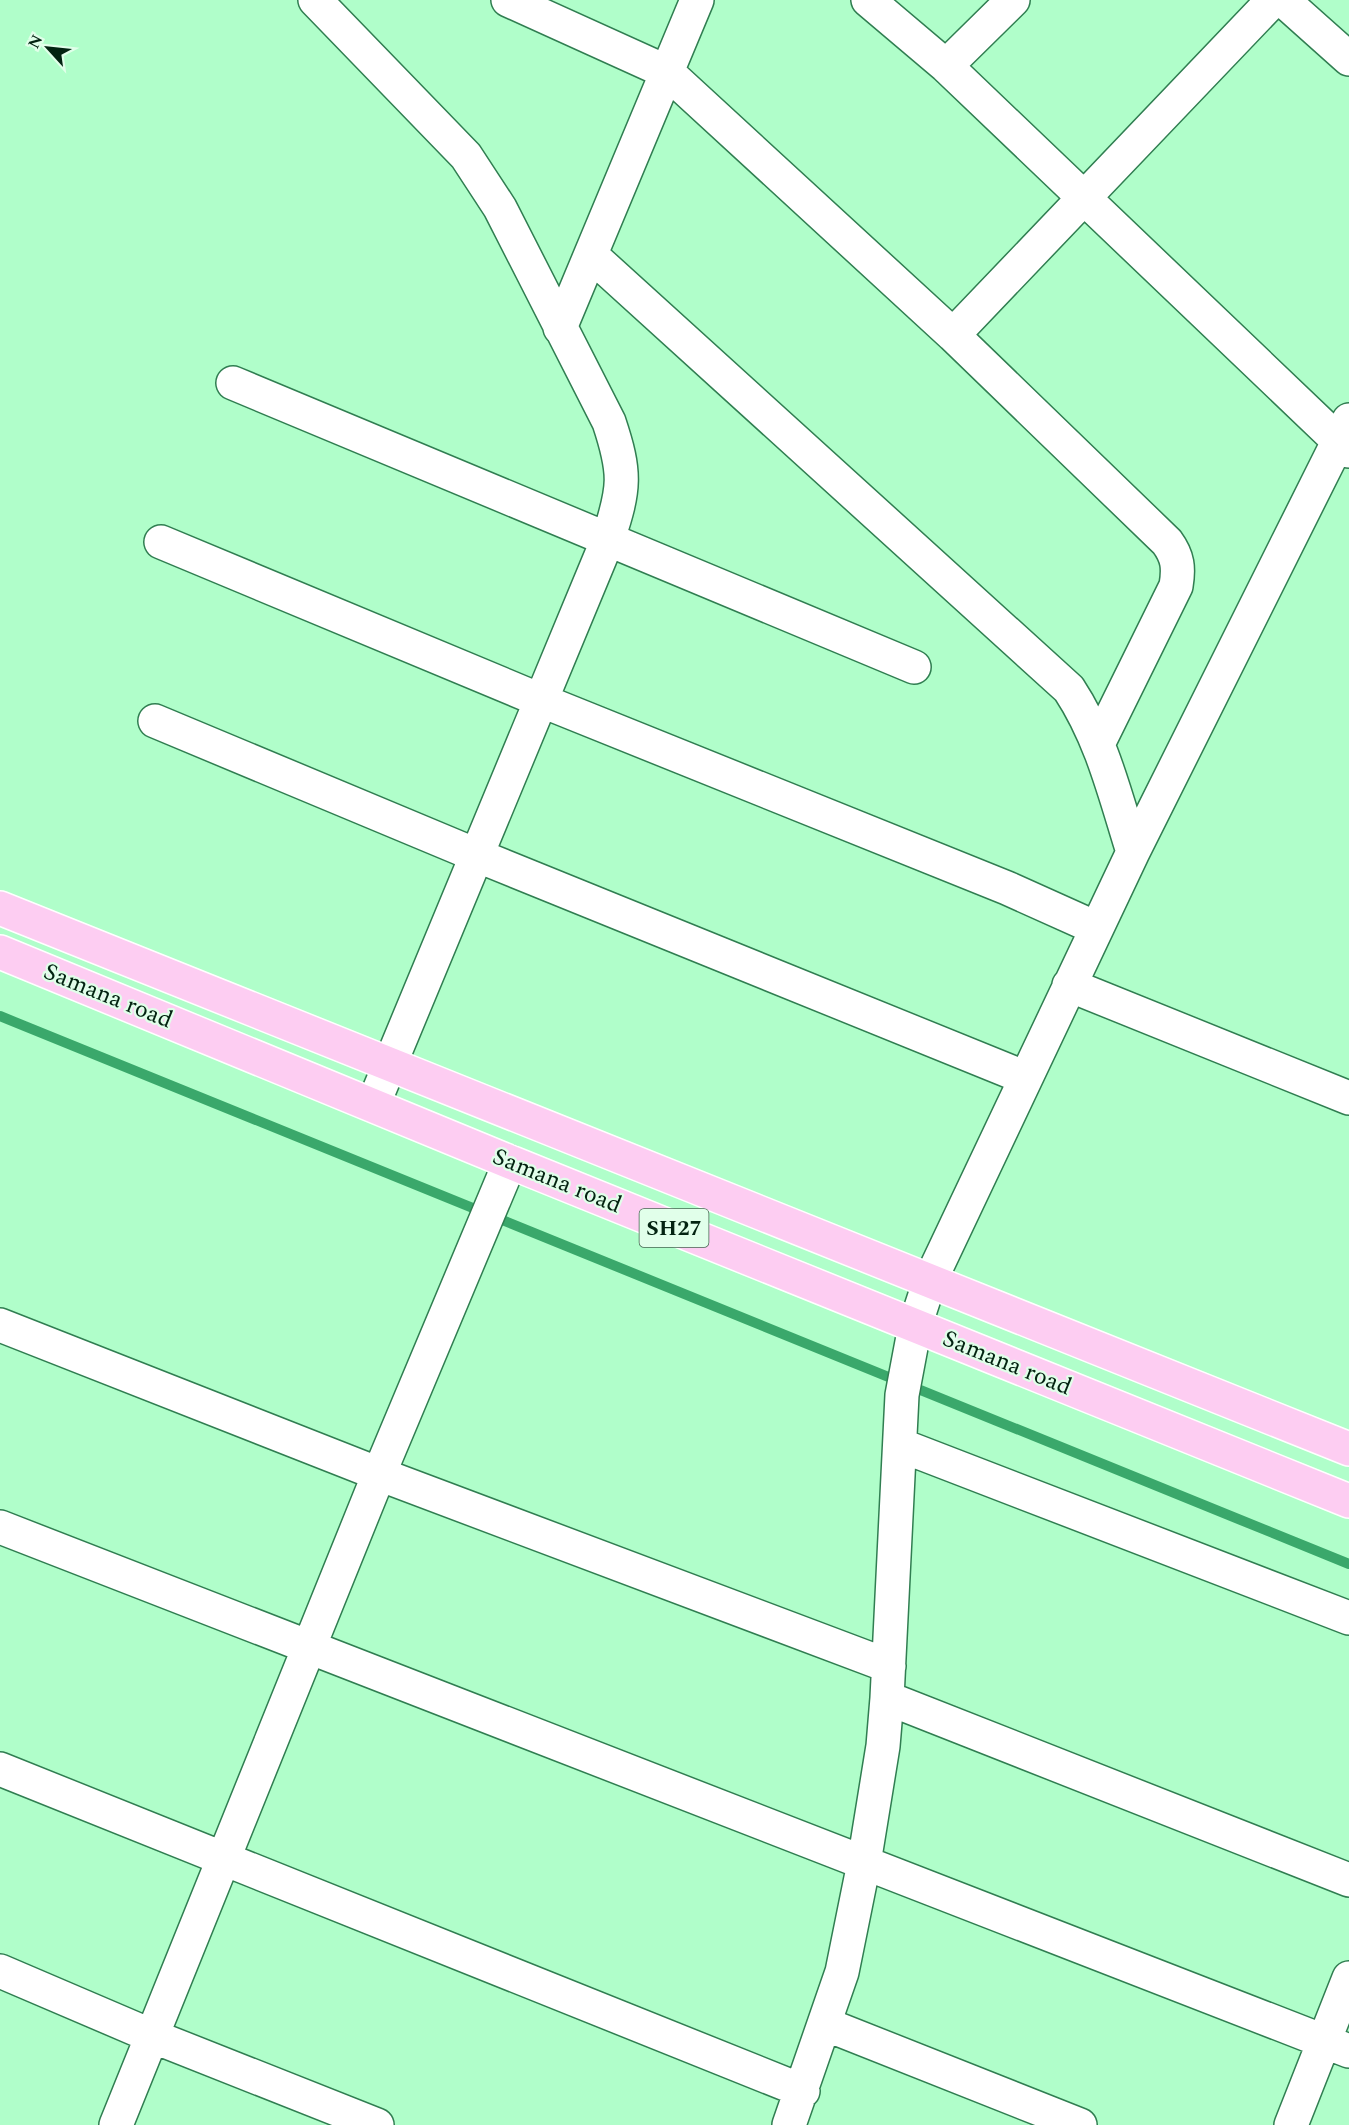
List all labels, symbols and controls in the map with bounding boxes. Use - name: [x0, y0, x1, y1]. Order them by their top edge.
- north arrow: [18, 18, 78, 78]
- text: N: [22, 30, 49, 53]
- street label: Samana road: [38, 954, 178, 1038]
- street label: Samana road: [487, 1139, 627, 1223]
- road number: SH27: [640, 1209, 708, 1247]
- street label: Samana road: [937, 1321, 1077, 1405]

